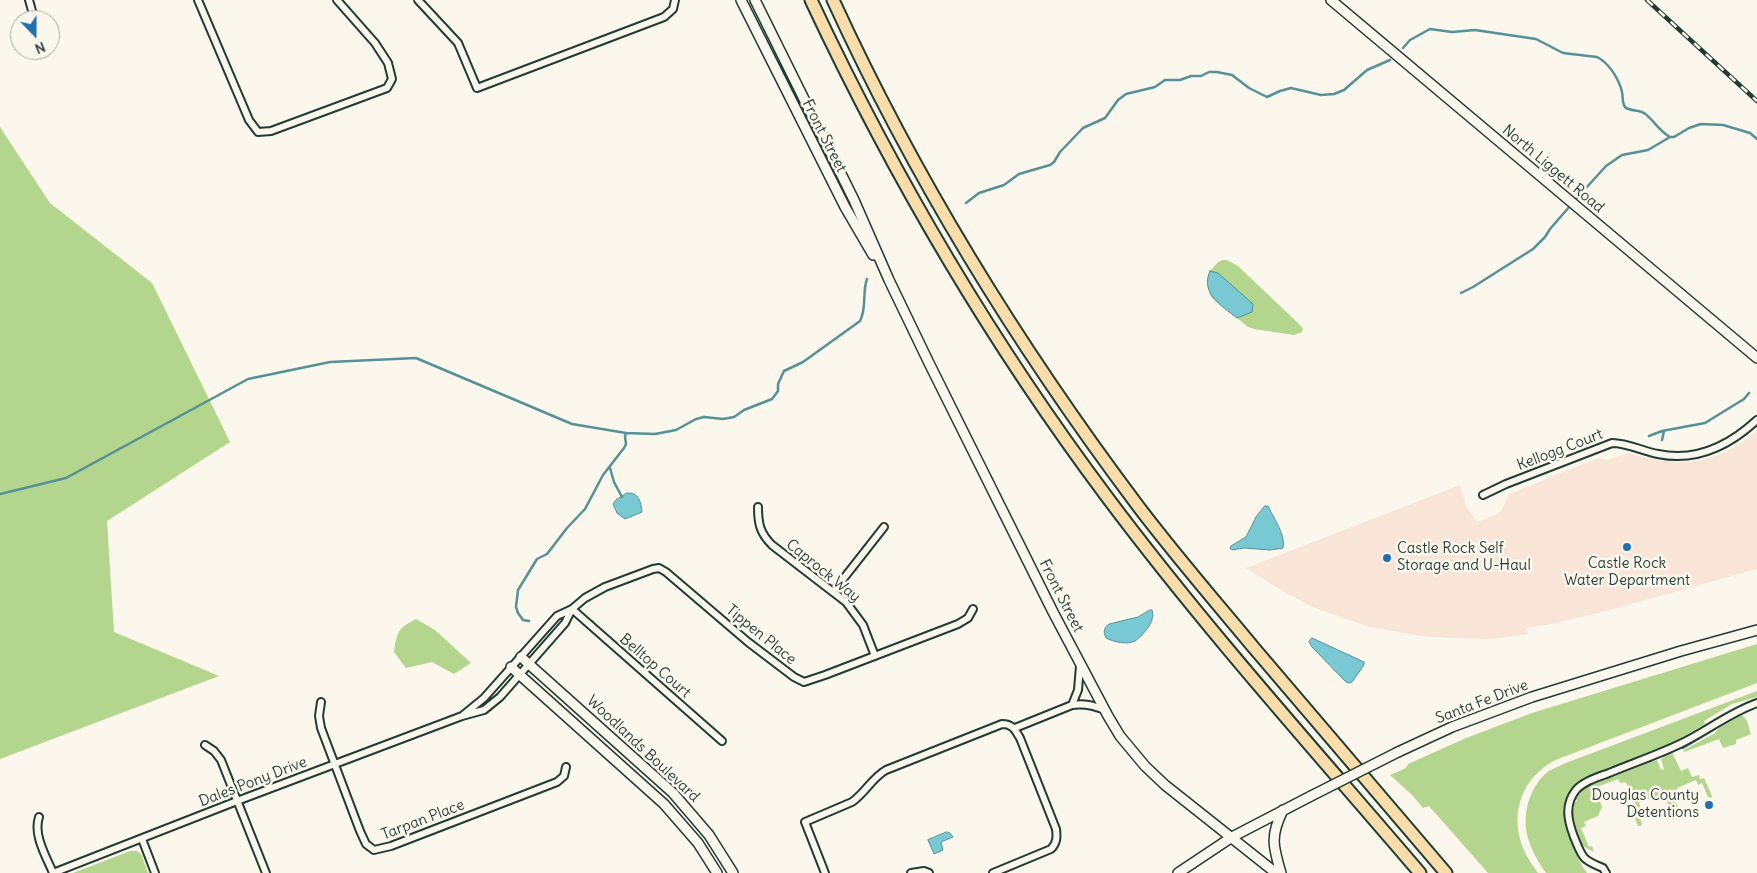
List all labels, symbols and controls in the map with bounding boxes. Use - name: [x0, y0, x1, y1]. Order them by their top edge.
- north arrow: [10, 10, 60, 60]
- text: N: [32, 38, 48, 58]
- street label: Front Street: [798, 97, 850, 175]
- street label: North Liggett Road: [1498, 121, 1608, 217]
- street label: Kellogg Court: [1515, 425, 1605, 475]
- street label: Caprock Way: [782, 536, 864, 606]
- place label: Castle Rock Self Storage and U-Haul: [1397, 540, 1531, 575]
- marker: Castle Rock Water Department: [1621, 541, 1633, 553]
- marker: Castle Rock Self Storage and U-Haul: [1381, 552, 1393, 564]
- place label: Castle Rock Water Department: [1564, 555, 1690, 590]
- street label: Front Street: [1035, 557, 1087, 635]
- street label: Tippen Place: [722, 601, 800, 669]
- street label: Belltop Court: [616, 630, 694, 702]
- street label: Santa Fe Drive: [1433, 676, 1531, 728]
- street label: Woodlands Boulevard: [583, 692, 703, 806]
- street label: Dales Pony Drive: [196, 753, 310, 811]
- place label: Douglas County Detentions: [1592, 787, 1699, 822]
- street label: Tarpan Place: [379, 796, 467, 844]
- marker: Douglas County Detentions: [1703, 799, 1715, 811]

